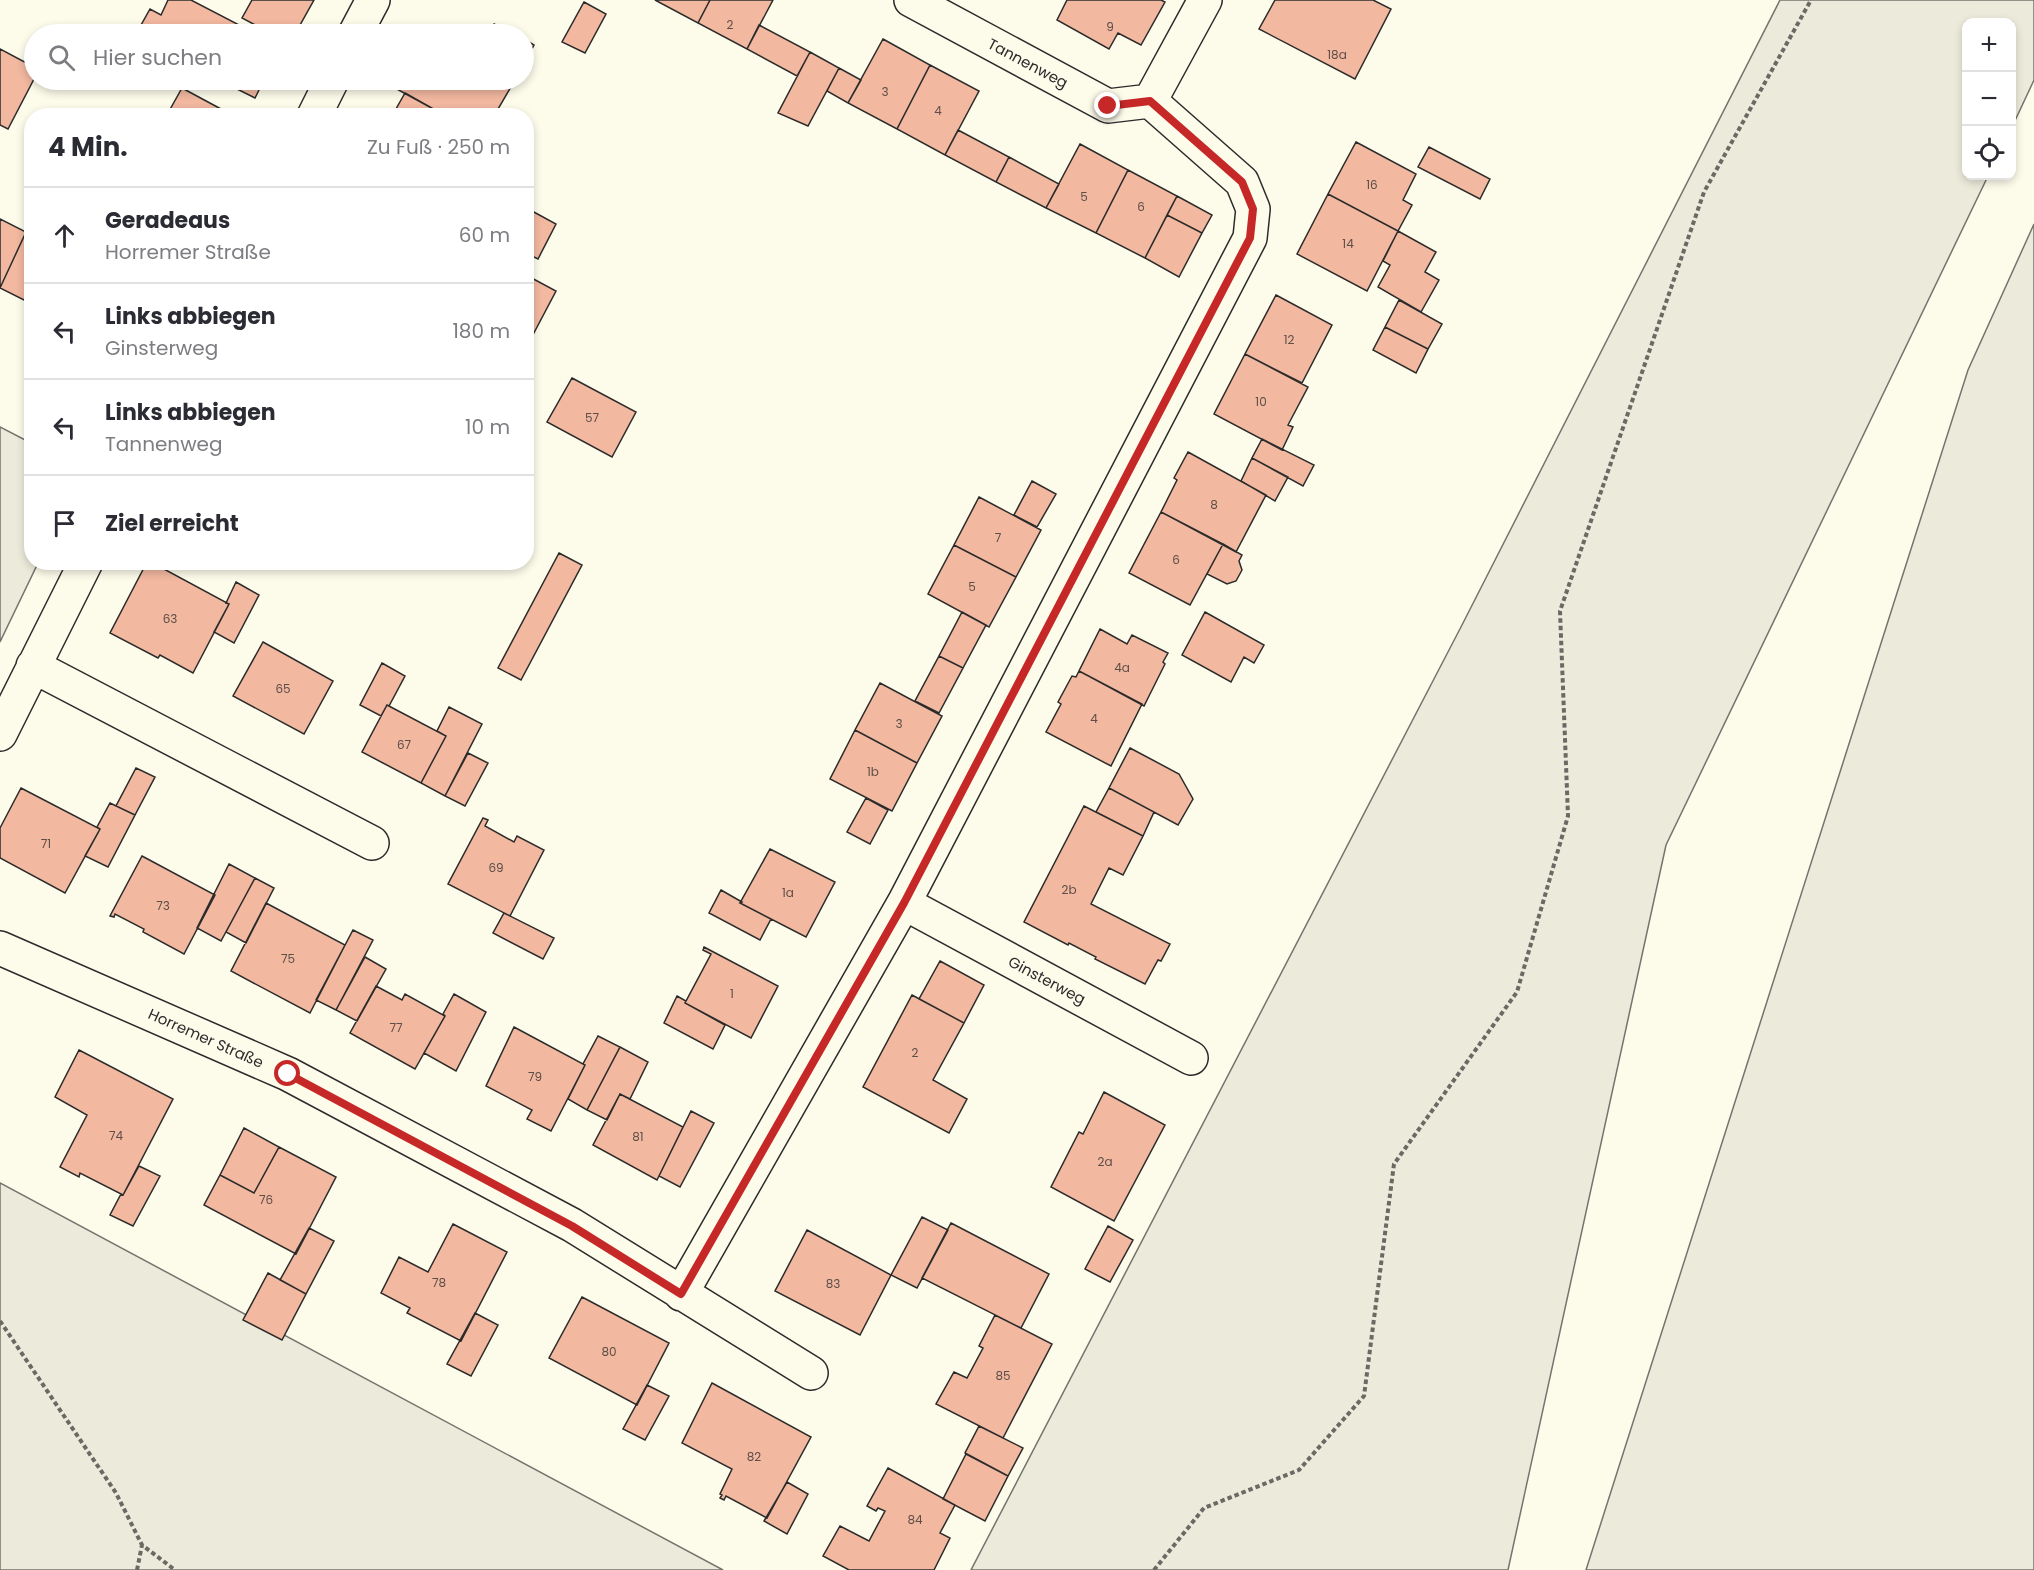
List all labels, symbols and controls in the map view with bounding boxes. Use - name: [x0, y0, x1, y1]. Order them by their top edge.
- house number: 2: [727, 16, 734, 33]
- house number: 9: [1106, 18, 1114, 35]
- map controls: [1962, 18, 2016, 180]
- button: +: [1962, 18, 2016, 72]
- search box: [24, 24, 534, 90]
- street label: Tannenweg: [984, 33, 1072, 93]
- icon: search: [45, 41, 78, 74]
- text: Hier suchen: [93, 42, 222, 73]
- house number: 18a: [1327, 46, 1347, 63]
- button: −: [1962, 72, 2016, 126]
- house number: 3: [881, 83, 889, 100]
- route end: [1094, 92, 1120, 118]
- house number: 4: [934, 102, 942, 119]
- button: locate: [1962, 126, 2016, 180]
- text: 4 Min.: [48, 129, 128, 165]
- text: Zu Fuß · 250 m: [367, 133, 510, 161]
- house number: 16: [1366, 176, 1378, 193]
- house number: 5: [1080, 188, 1088, 205]
- house number: 6: [1137, 198, 1145, 215]
- text: Geradeaus: [105, 205, 230, 236]
- icon: ahead: [48, 219, 81, 252]
- text: 60 m: [459, 221, 510, 249]
- house number: 14: [1342, 235, 1354, 252]
- text: Horremer Straße: [105, 238, 271, 266]
- text: Links abbiegen: [105, 301, 276, 332]
- icon: left: [48, 315, 81, 348]
- text: 180 m: [452, 317, 510, 345]
- house number: 12: [1284, 331, 1294, 348]
- text: Ginsterweg: [105, 334, 218, 362]
- house number: 10: [1255, 393, 1267, 410]
- text: Links abbiegen: [105, 397, 276, 428]
- house number: 57: [585, 409, 599, 426]
- icon: left: [48, 411, 81, 444]
- text: 10 m: [465, 413, 510, 441]
- text: Tannenweg: [105, 430, 222, 458]
- house number: 8: [1210, 496, 1218, 513]
- icon: arrive: [48, 507, 81, 540]
- text: Ziel erreicht: [105, 508, 239, 539]
- house number: 7: [995, 529, 1002, 546]
- house number: 6: [1172, 551, 1180, 568]
- house number: 5: [968, 578, 976, 595]
- house number: 63: [163, 610, 177, 627]
- house number: 4a: [1114, 659, 1130, 676]
- house number: 65: [275, 680, 291, 697]
- house number: 4: [1090, 710, 1098, 727]
- house number: 3: [895, 715, 903, 732]
- house number: 67: [397, 736, 412, 753]
- house number: 1b: [867, 763, 879, 780]
- house number: 71: [41, 835, 51, 852]
- house number: 69: [488, 859, 504, 876]
- house number: 2b: [1061, 881, 1077, 898]
- house number: 1a: [782, 884, 794, 901]
- house number: 73: [156, 897, 170, 914]
- house number: 75: [281, 950, 295, 967]
- street label: Ginsterweg: [1005, 951, 1089, 1009]
- house number: 1: [730, 985, 734, 1002]
- street label: Horremer Straße: [145, 1003, 267, 1073]
- house number: 77: [389, 1019, 403, 1036]
- house number: 2: [912, 1044, 919, 1061]
- route start: [274, 1060, 300, 1086]
- house number: 79: [528, 1068, 542, 1085]
- house number: 74: [109, 1127, 123, 1144]
- house number: 81: [632, 1128, 644, 1145]
- house number: 2a: [1097, 1153, 1113, 1170]
- house number: 76: [259, 1191, 273, 1208]
- house number: 78: [432, 1274, 446, 1291]
- house number: 83: [826, 1275, 840, 1292]
- house number: 80: [601, 1343, 617, 1360]
- house number: 85: [995, 1367, 1011, 1384]
- house number: 82: [747, 1448, 761, 1465]
- house number: 84: [907, 1511, 923, 1528]

